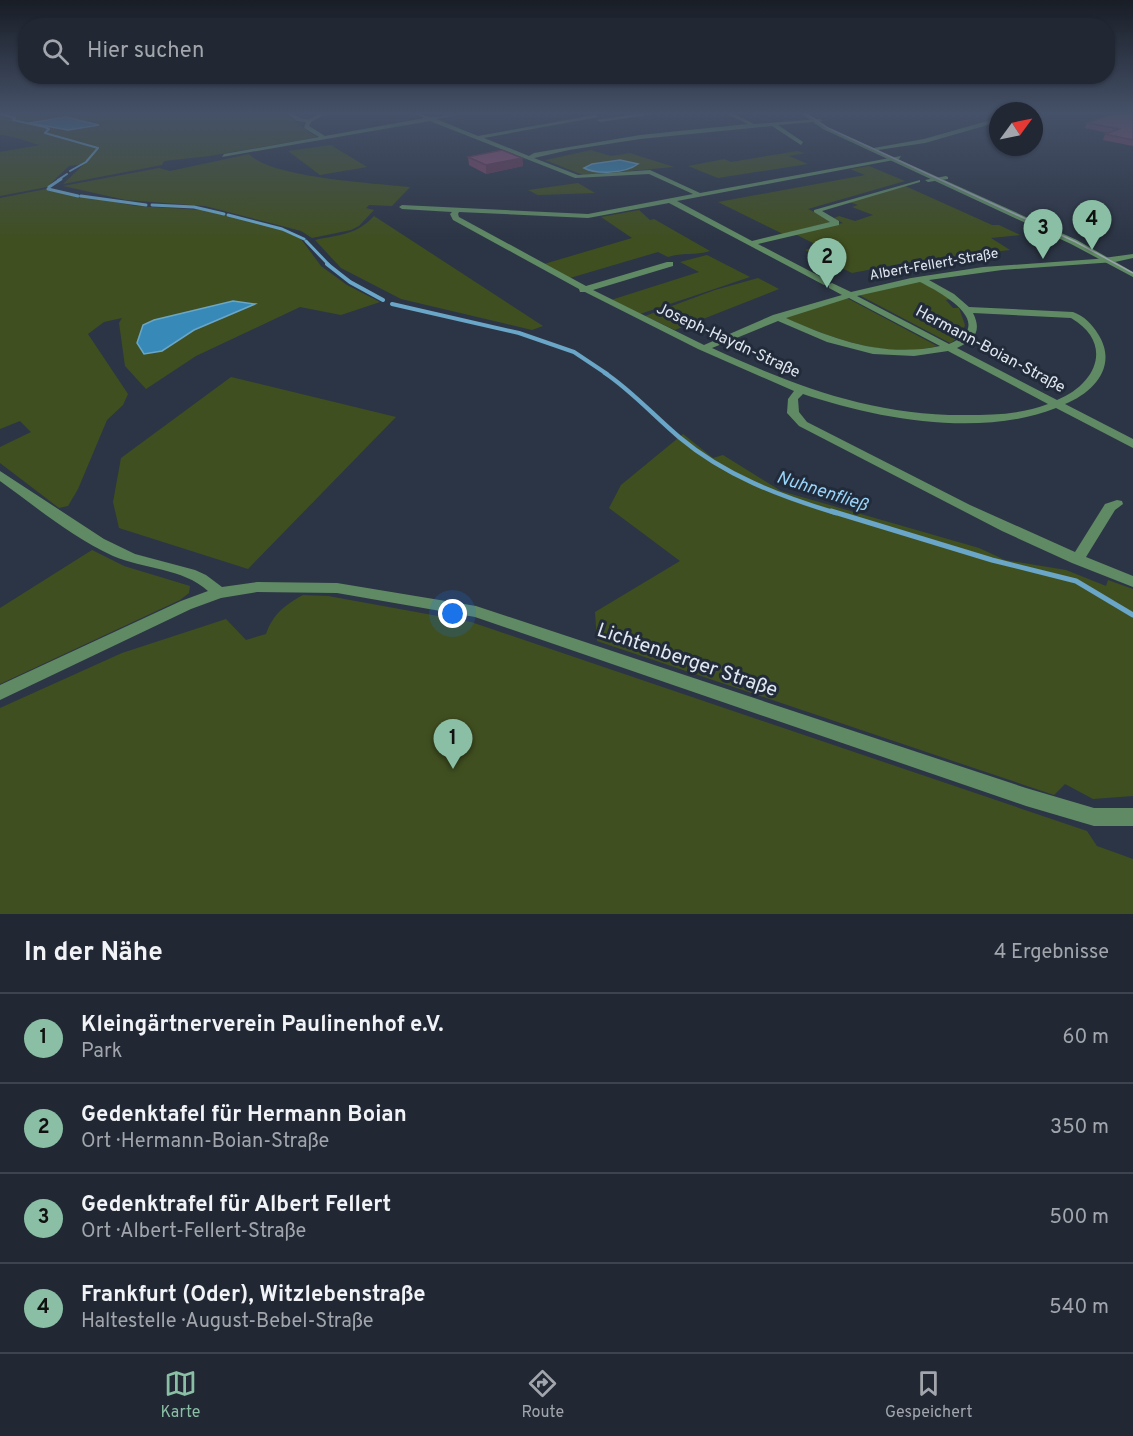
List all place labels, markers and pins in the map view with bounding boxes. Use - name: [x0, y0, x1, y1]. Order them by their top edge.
- pin: 4: [1072, 200, 1112, 250]
- pin: 3: [1024, 210, 1062, 259]
- pin: 2: [808, 238, 846, 288]
- pin: 1: [434, 720, 472, 769]

